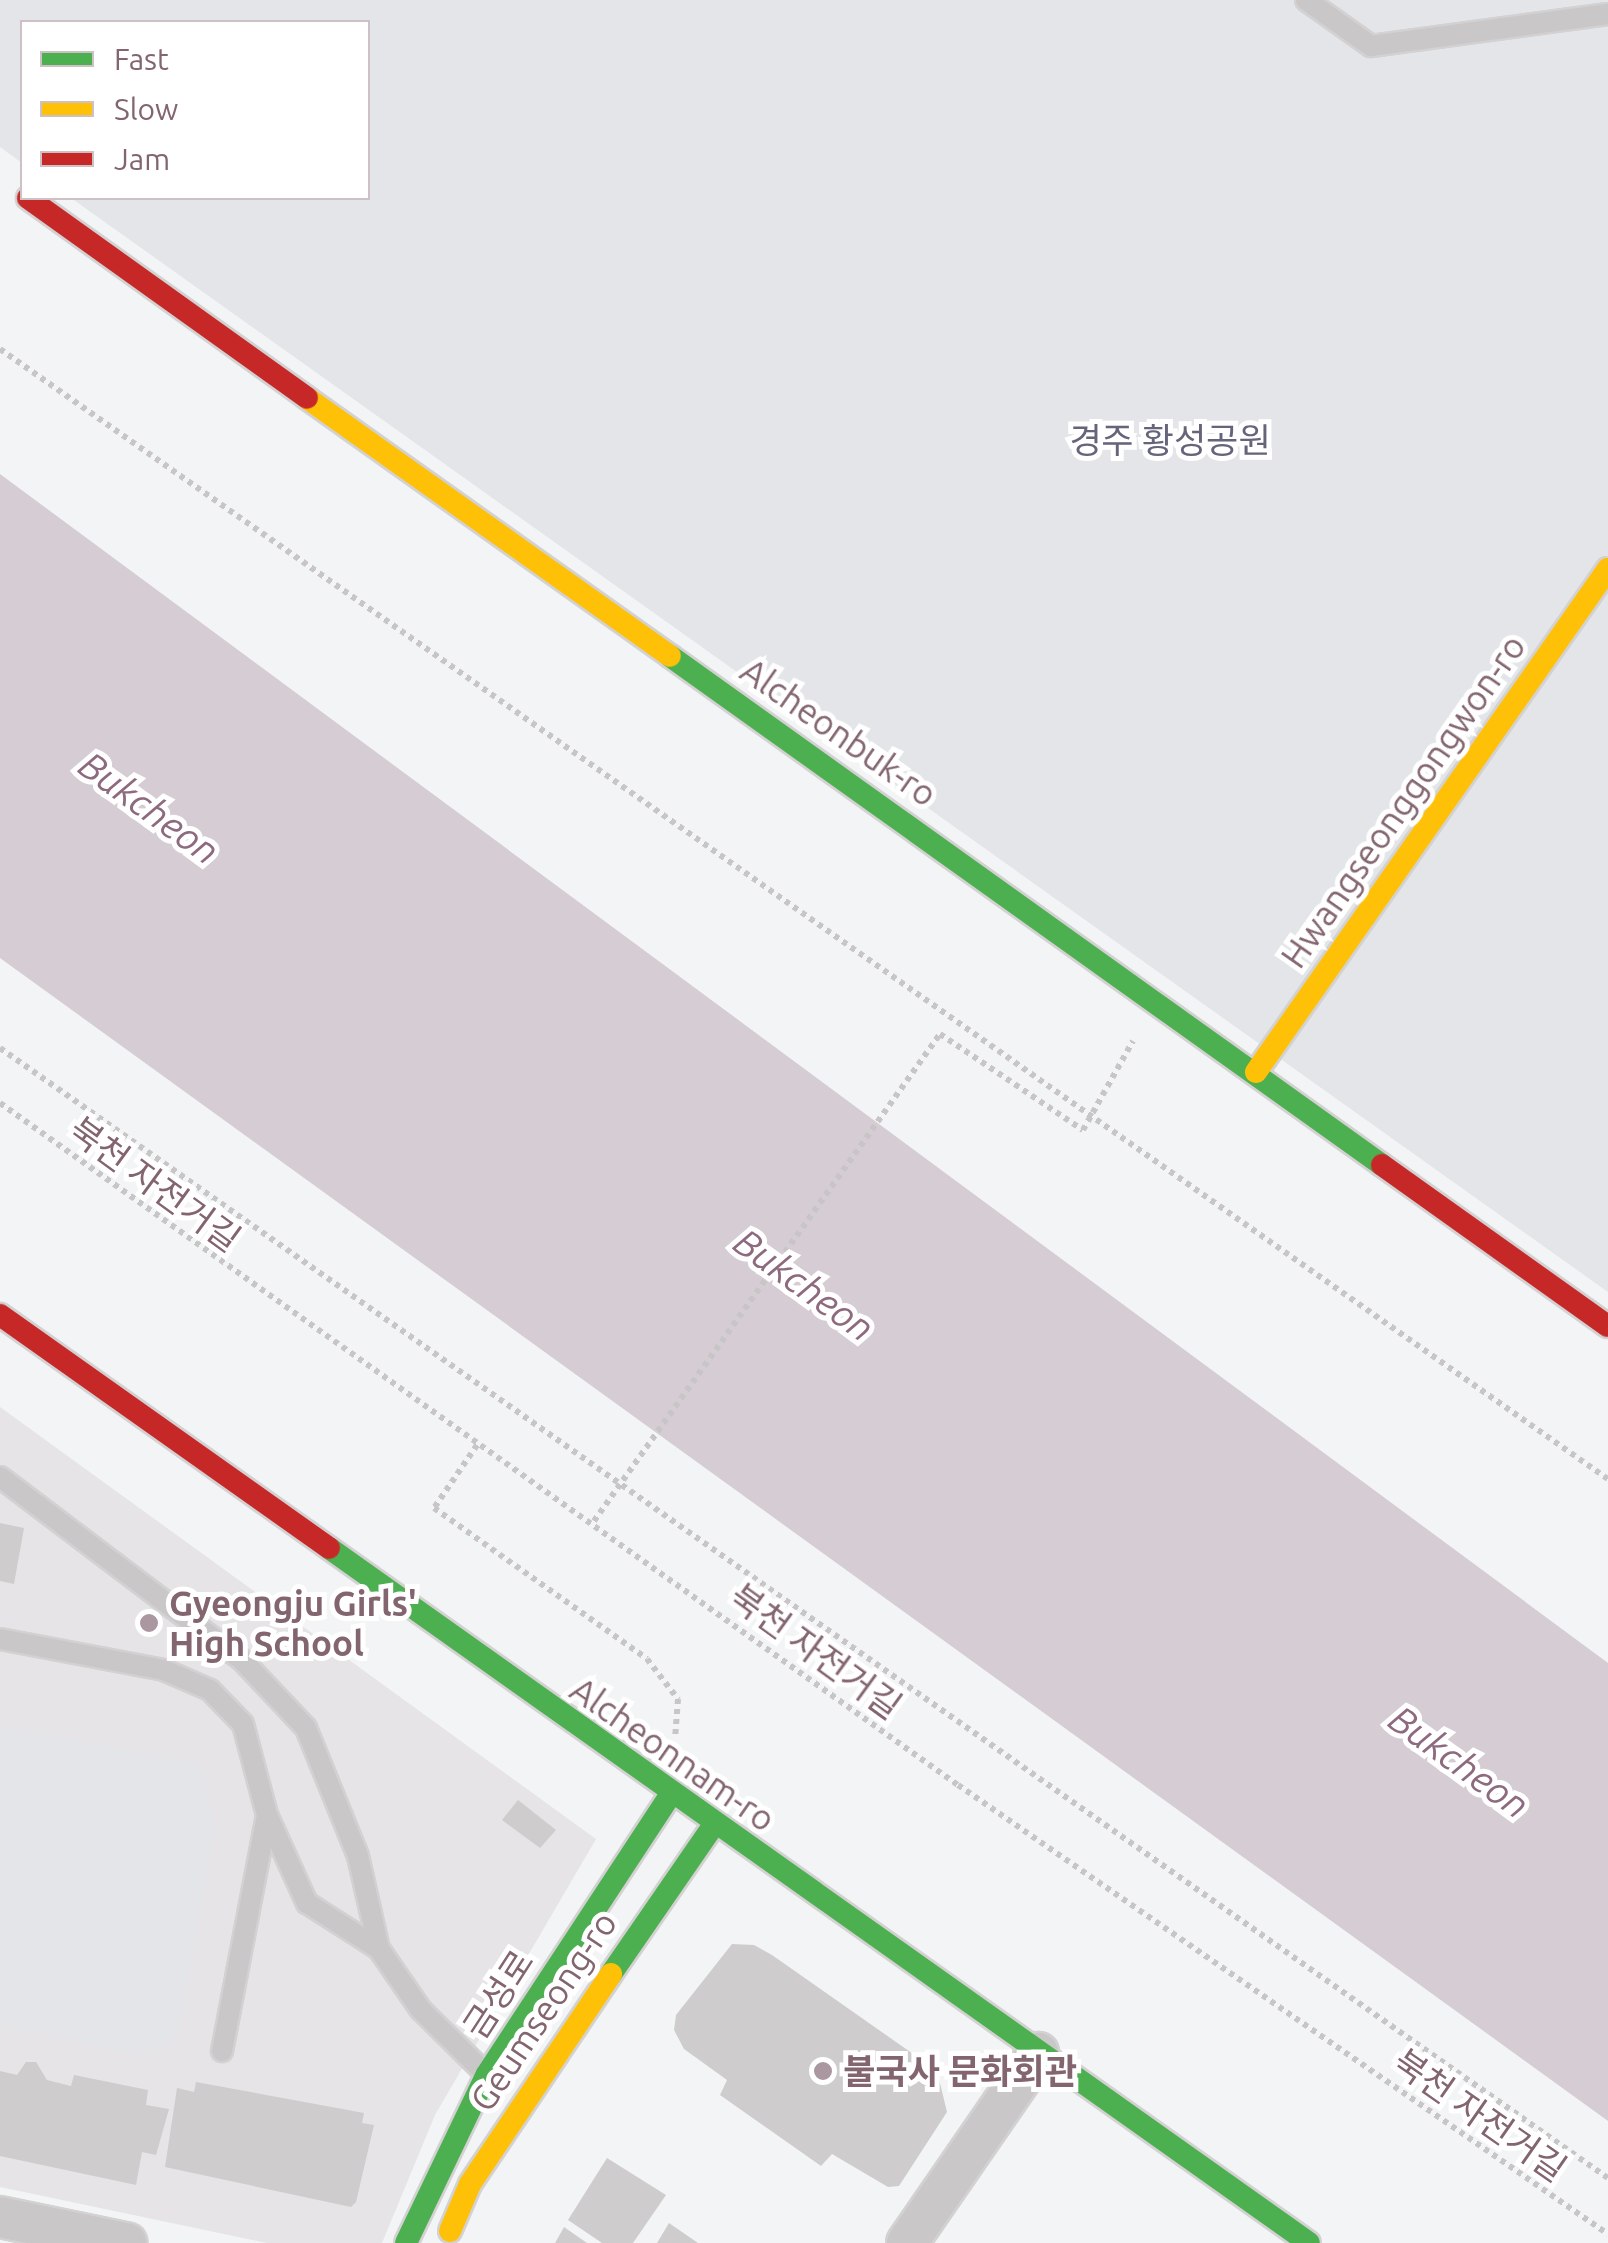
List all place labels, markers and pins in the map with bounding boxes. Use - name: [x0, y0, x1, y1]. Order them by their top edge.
- place label: Gyeongju Girls' High School: [169, 1582, 417, 1664]
- marker: Gyeongju Girls' High School: [138, 1612, 160, 1634]
- place label: 불국사 문화회관: [843, 2050, 1077, 2092]
- marker: 불국사 문화회관: [812, 2060, 834, 2082]

